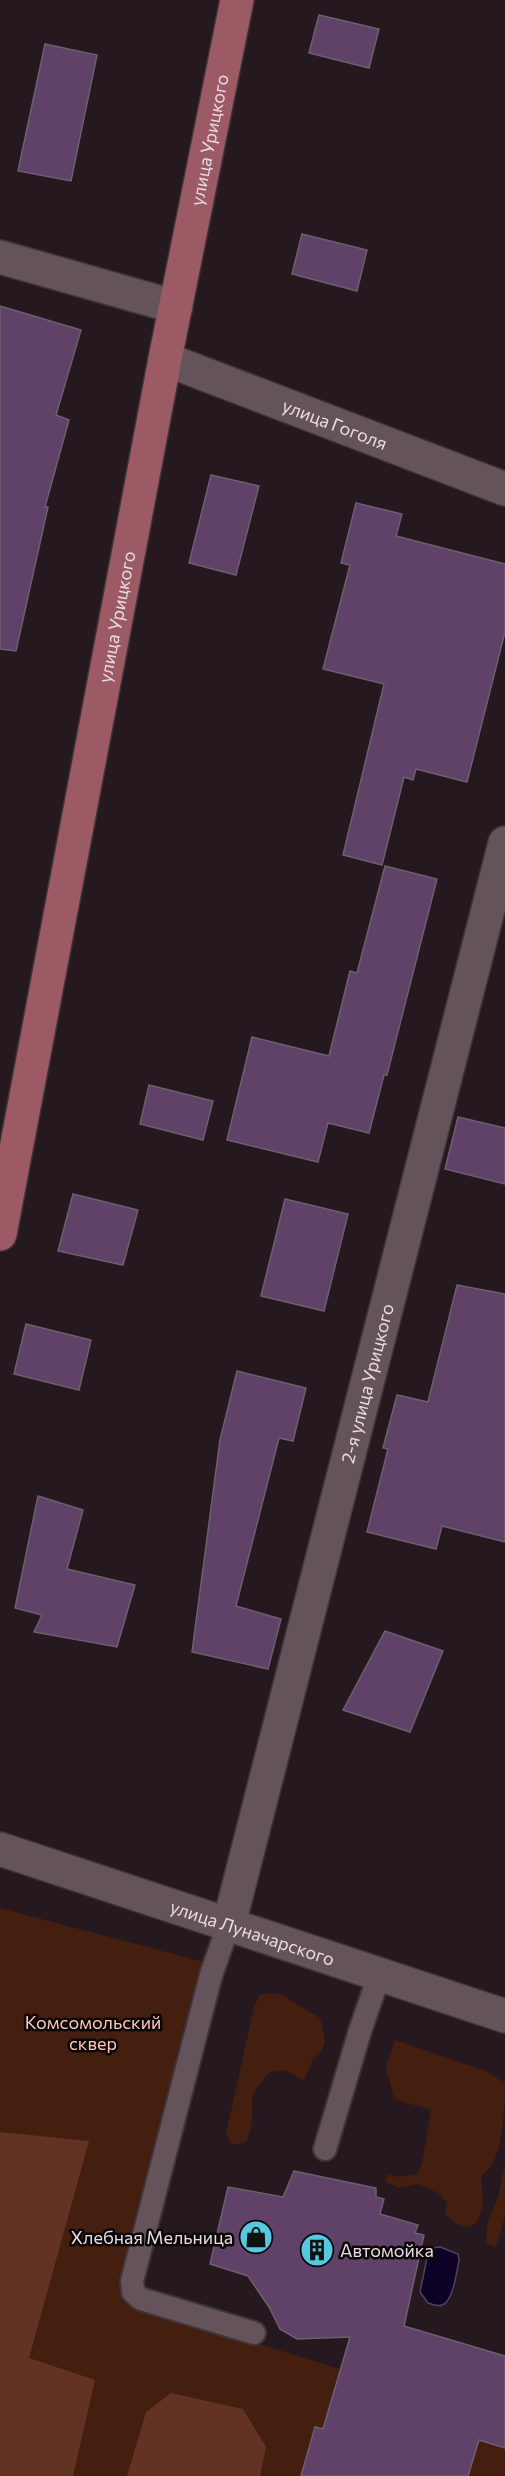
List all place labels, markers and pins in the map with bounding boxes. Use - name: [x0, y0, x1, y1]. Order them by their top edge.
- shop icon: Хлебная Мельница: [238, 2219, 274, 2255]
- place label: Хлебная Мельница: [71, 2226, 233, 2248]
- building icon: Автомойка: [299, 2232, 335, 2268]
- place label: Автомойка: [340, 2239, 434, 2261]

